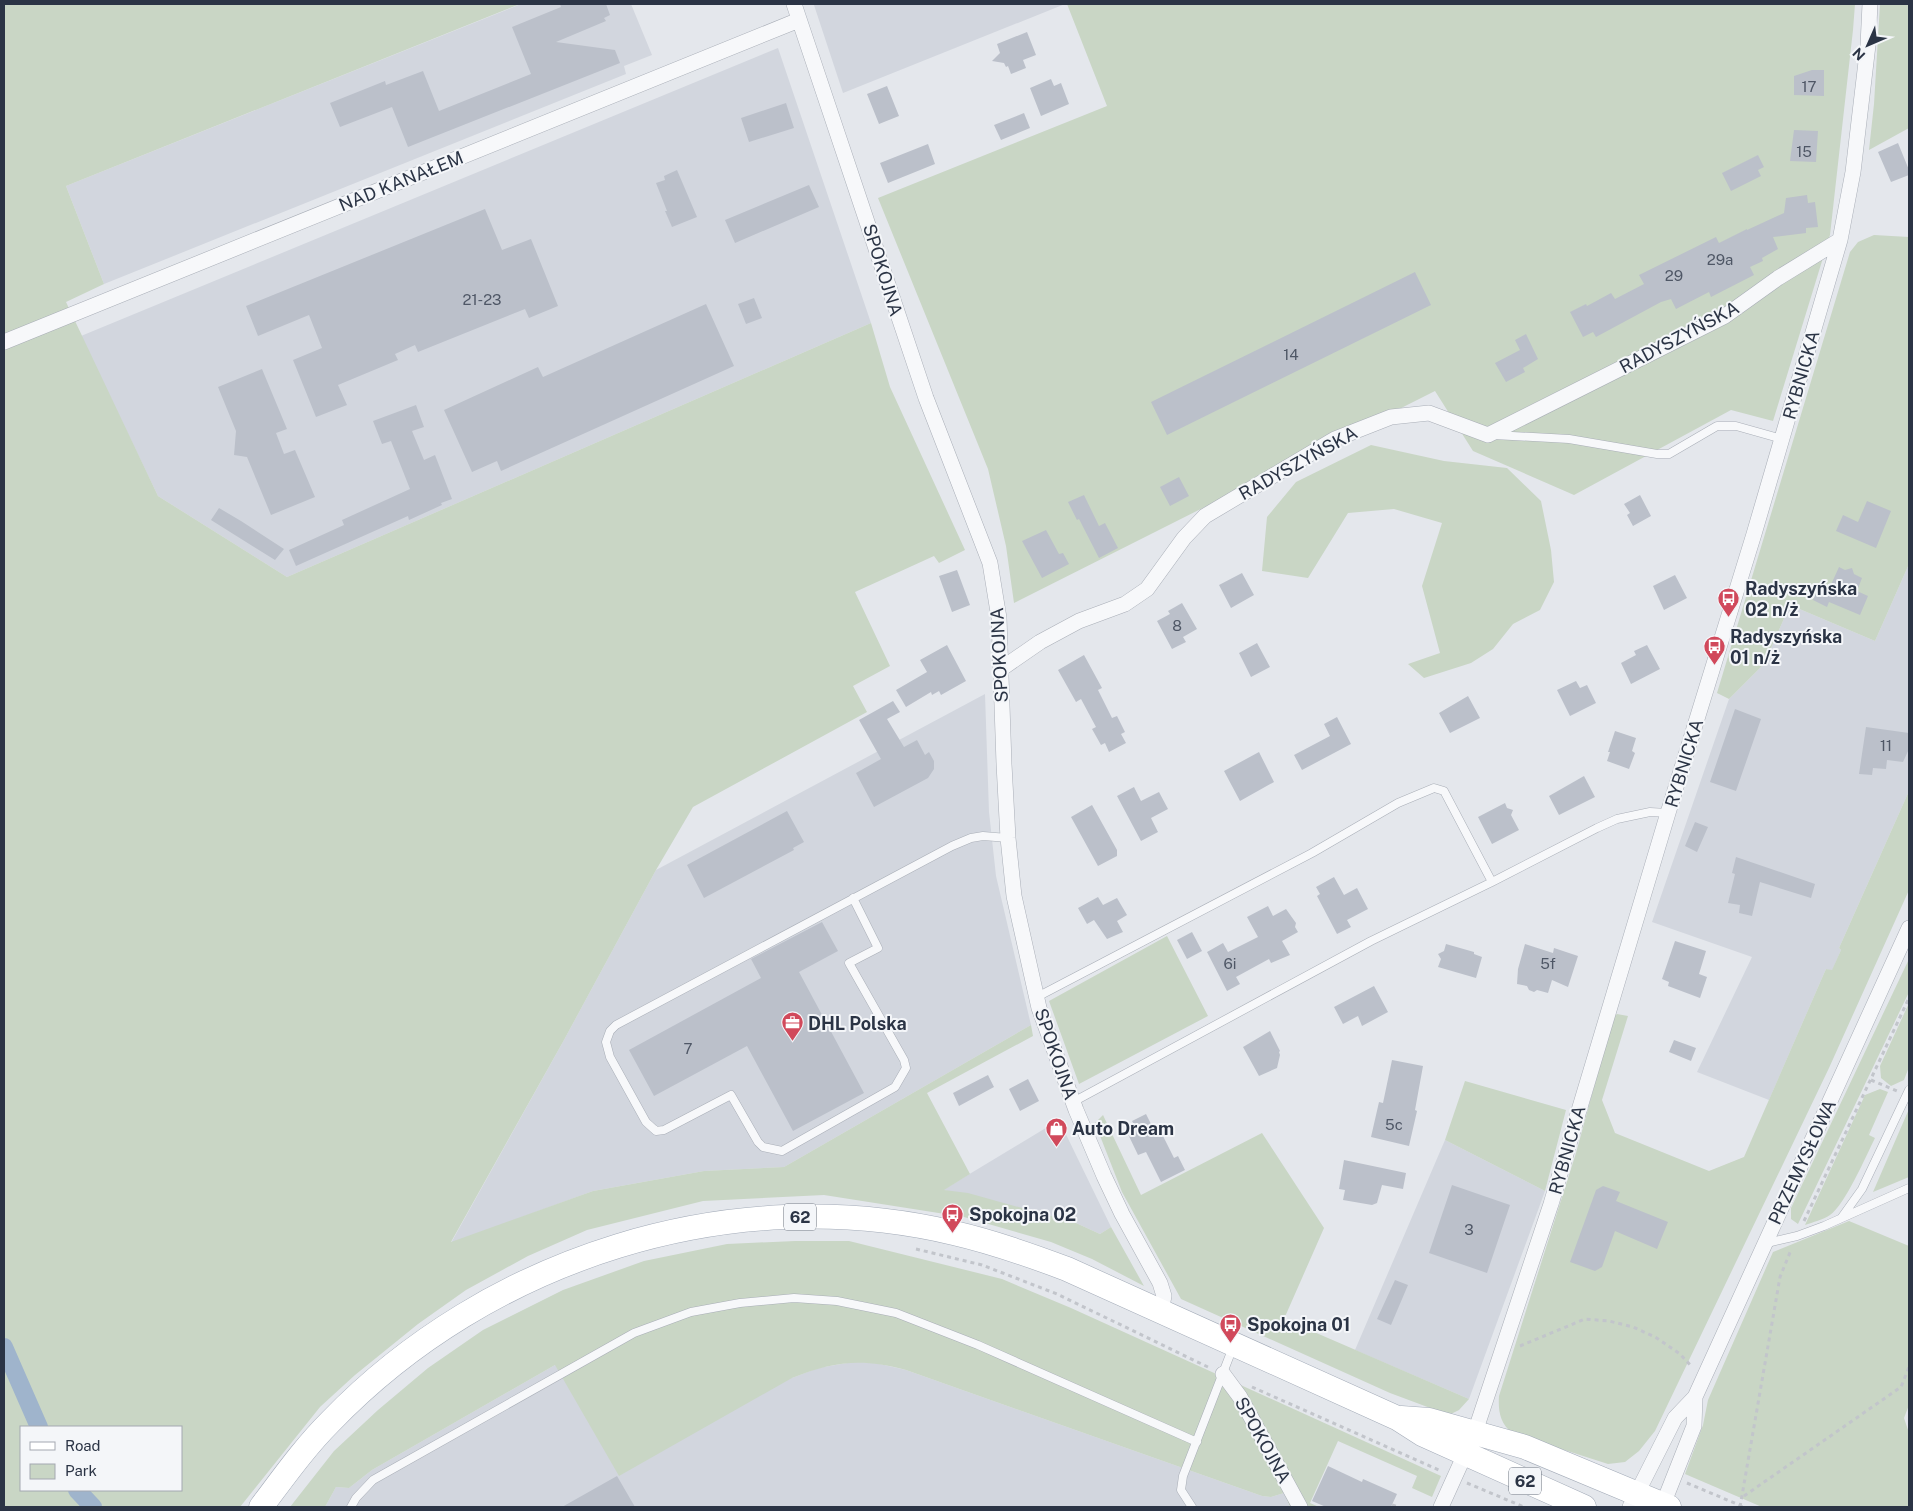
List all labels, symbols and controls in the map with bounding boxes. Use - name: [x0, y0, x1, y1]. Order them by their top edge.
- north arrow: [1843, 20, 1893, 70]
- text: N: [1849, 45, 1868, 64]
- house number: 17: [1801, 78, 1817, 95]
- house number: 15: [1796, 143, 1812, 160]
- street label: NAD KANAŁEM: [336, 146, 466, 216]
- street label: SPOKOJNA: [859, 221, 907, 319]
- house number: 29a: [1707, 251, 1733, 268]
- house number: 29: [1665, 267, 1683, 284]
- house number: 21-23: [462, 291, 502, 308]
- street label: RADYSZYŃSKA: [1615, 296, 1743, 377]
- street label: RYBNICKA: [1778, 328, 1824, 422]
- house number: 14: [1283, 346, 1299, 363]
- street label: RADYSZYŃSKA: [1235, 421, 1361, 504]
- place label: Radyszyńska 02 n/ż: [1745, 578, 1857, 620]
- bus stop icon: Radyszyńska 02 n/ż: [1717, 586, 1741, 617]
- street label: SPOKOJNA: [986, 607, 1012, 703]
- house number: 8: [1172, 617, 1182, 634]
- place label: Radyszyńska 01 n/ż: [1730, 626, 1842, 668]
- bus stop icon: Radyszyńska 01 n/ż: [1702, 634, 1726, 665]
- street label: RYBNICKA: [1661, 716, 1707, 810]
- house number: 11: [1880, 737, 1892, 754]
- house number: 6i: [1223, 955, 1237, 972]
- house number: 5f: [1540, 955, 1556, 972]
- street label: SPOKOJNA: [1031, 1006, 1082, 1103]
- office icon: DHL Polska: [780, 1011, 804, 1042]
- place label: DHL Polska: [808, 1013, 907, 1034]
- house number: 7: [683, 1040, 693, 1057]
- street label: PRZEMYSŁOWA: [1764, 1096, 1840, 1228]
- street label: RYBNICKA: [1544, 1103, 1590, 1197]
- shop icon: Auto Dream: [1044, 1116, 1068, 1147]
- house number: 5c: [1385, 1116, 1403, 1133]
- place label: Auto Dream: [1072, 1118, 1174, 1139]
- bus stop icon: Spokojna 02: [941, 1202, 965, 1233]
- road number: 62: [784, 1204, 816, 1230]
- place label: Spokojna 02: [969, 1204, 1076, 1225]
- house number: 3: [1464, 1221, 1474, 1238]
- bus stop icon: Spokojna 01: [1219, 1312, 1243, 1343]
- place label: Spokojna 01: [1247, 1314, 1350, 1335]
- street label: SPOKOJNA: [1231, 1393, 1295, 1487]
- legend: [20, 1426, 182, 1491]
- text: Road: [65, 1437, 101, 1454]
- text: Park: [65, 1462, 97, 1479]
- road number: 62: [1509, 1468, 1541, 1494]

